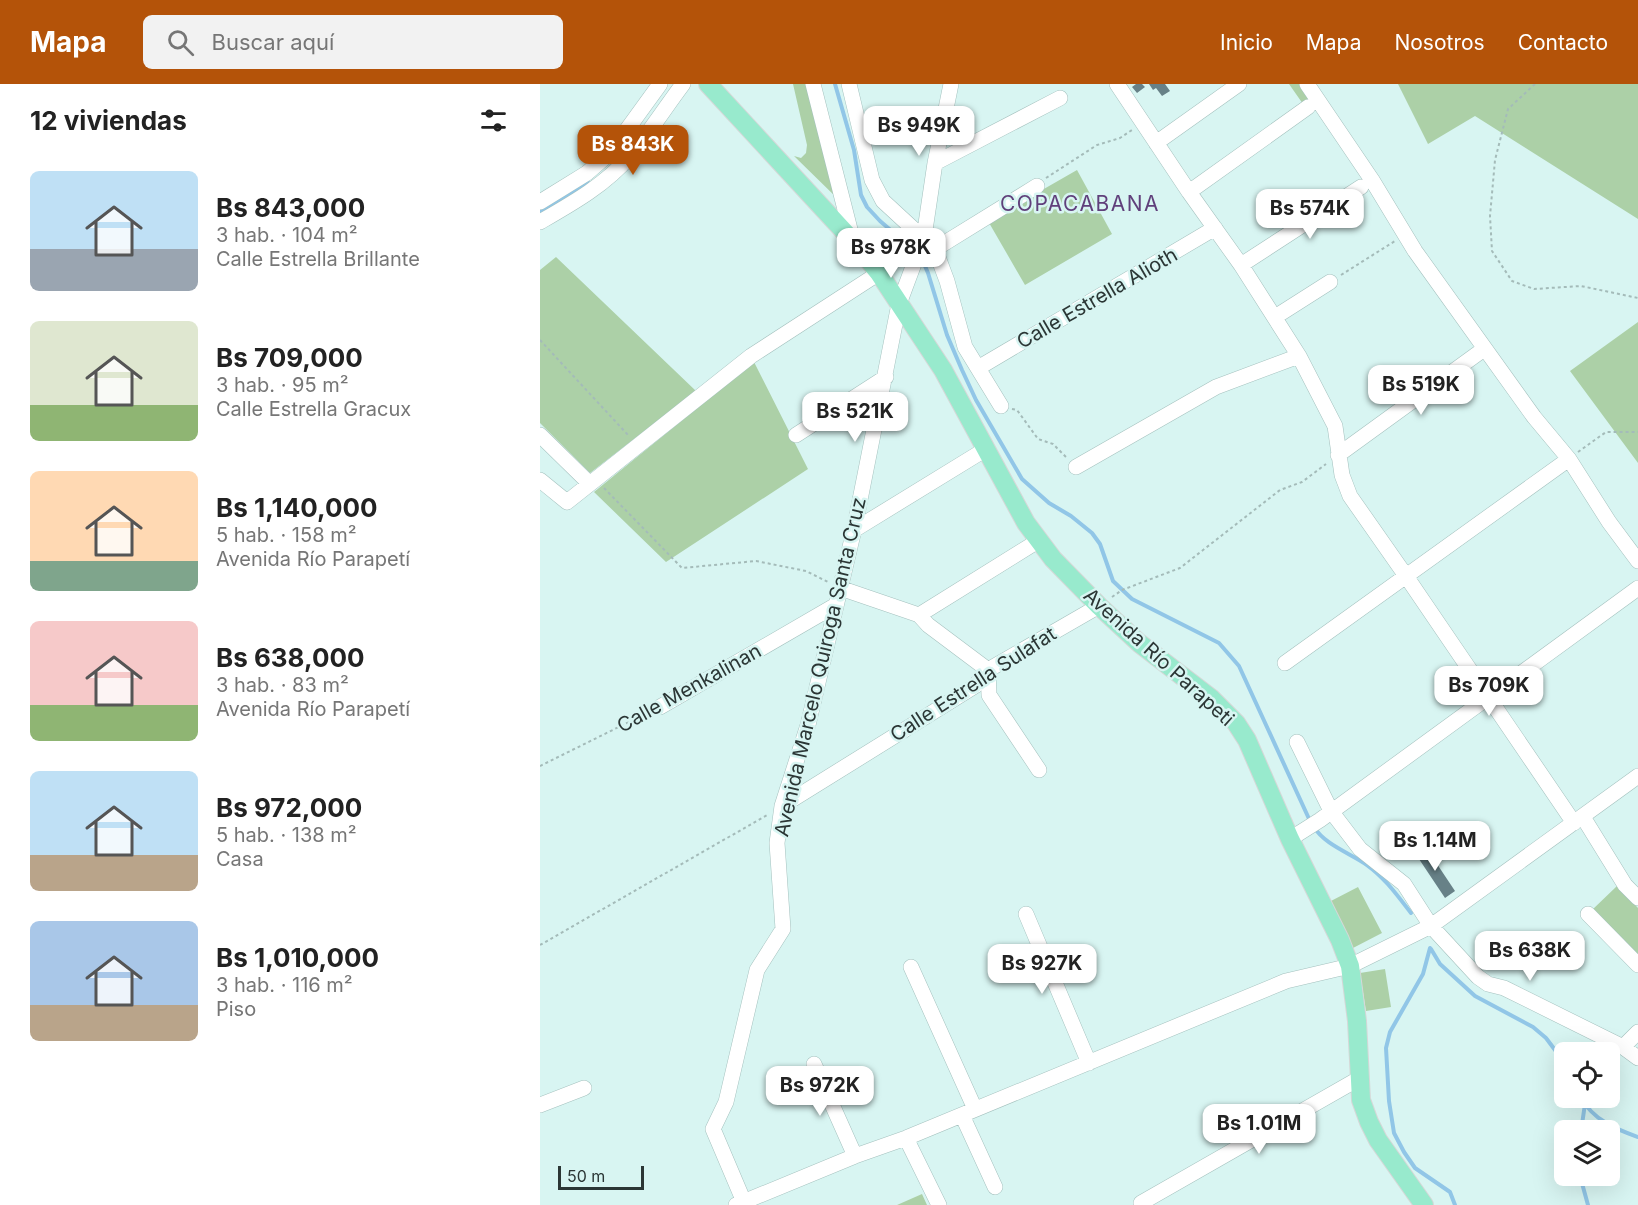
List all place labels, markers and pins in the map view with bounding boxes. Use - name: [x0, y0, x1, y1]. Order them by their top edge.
- pin: Bs 949K: [864, 106, 974, 157]
- pin: Bs 843K: [578, 125, 688, 176]
- pin: Bs 574K: [1255, 189, 1365, 240]
- pin: Bs 978K: [836, 228, 946, 279]
- pin: Bs 519K: [1366, 365, 1476, 416]
- pin: Bs 521K: [800, 392, 910, 443]
- pin: Bs 709K: [1434, 666, 1544, 717]
- pin: Bs 1.14M: [1373, 821, 1497, 872]
- pin: Bs 638K: [1475, 931, 1585, 982]
- pin: Bs 927K: [987, 944, 1097, 995]
- pin: Bs 972K: [765, 1066, 875, 1117]
- pin: Bs 1.01M: [1197, 1104, 1321, 1155]

